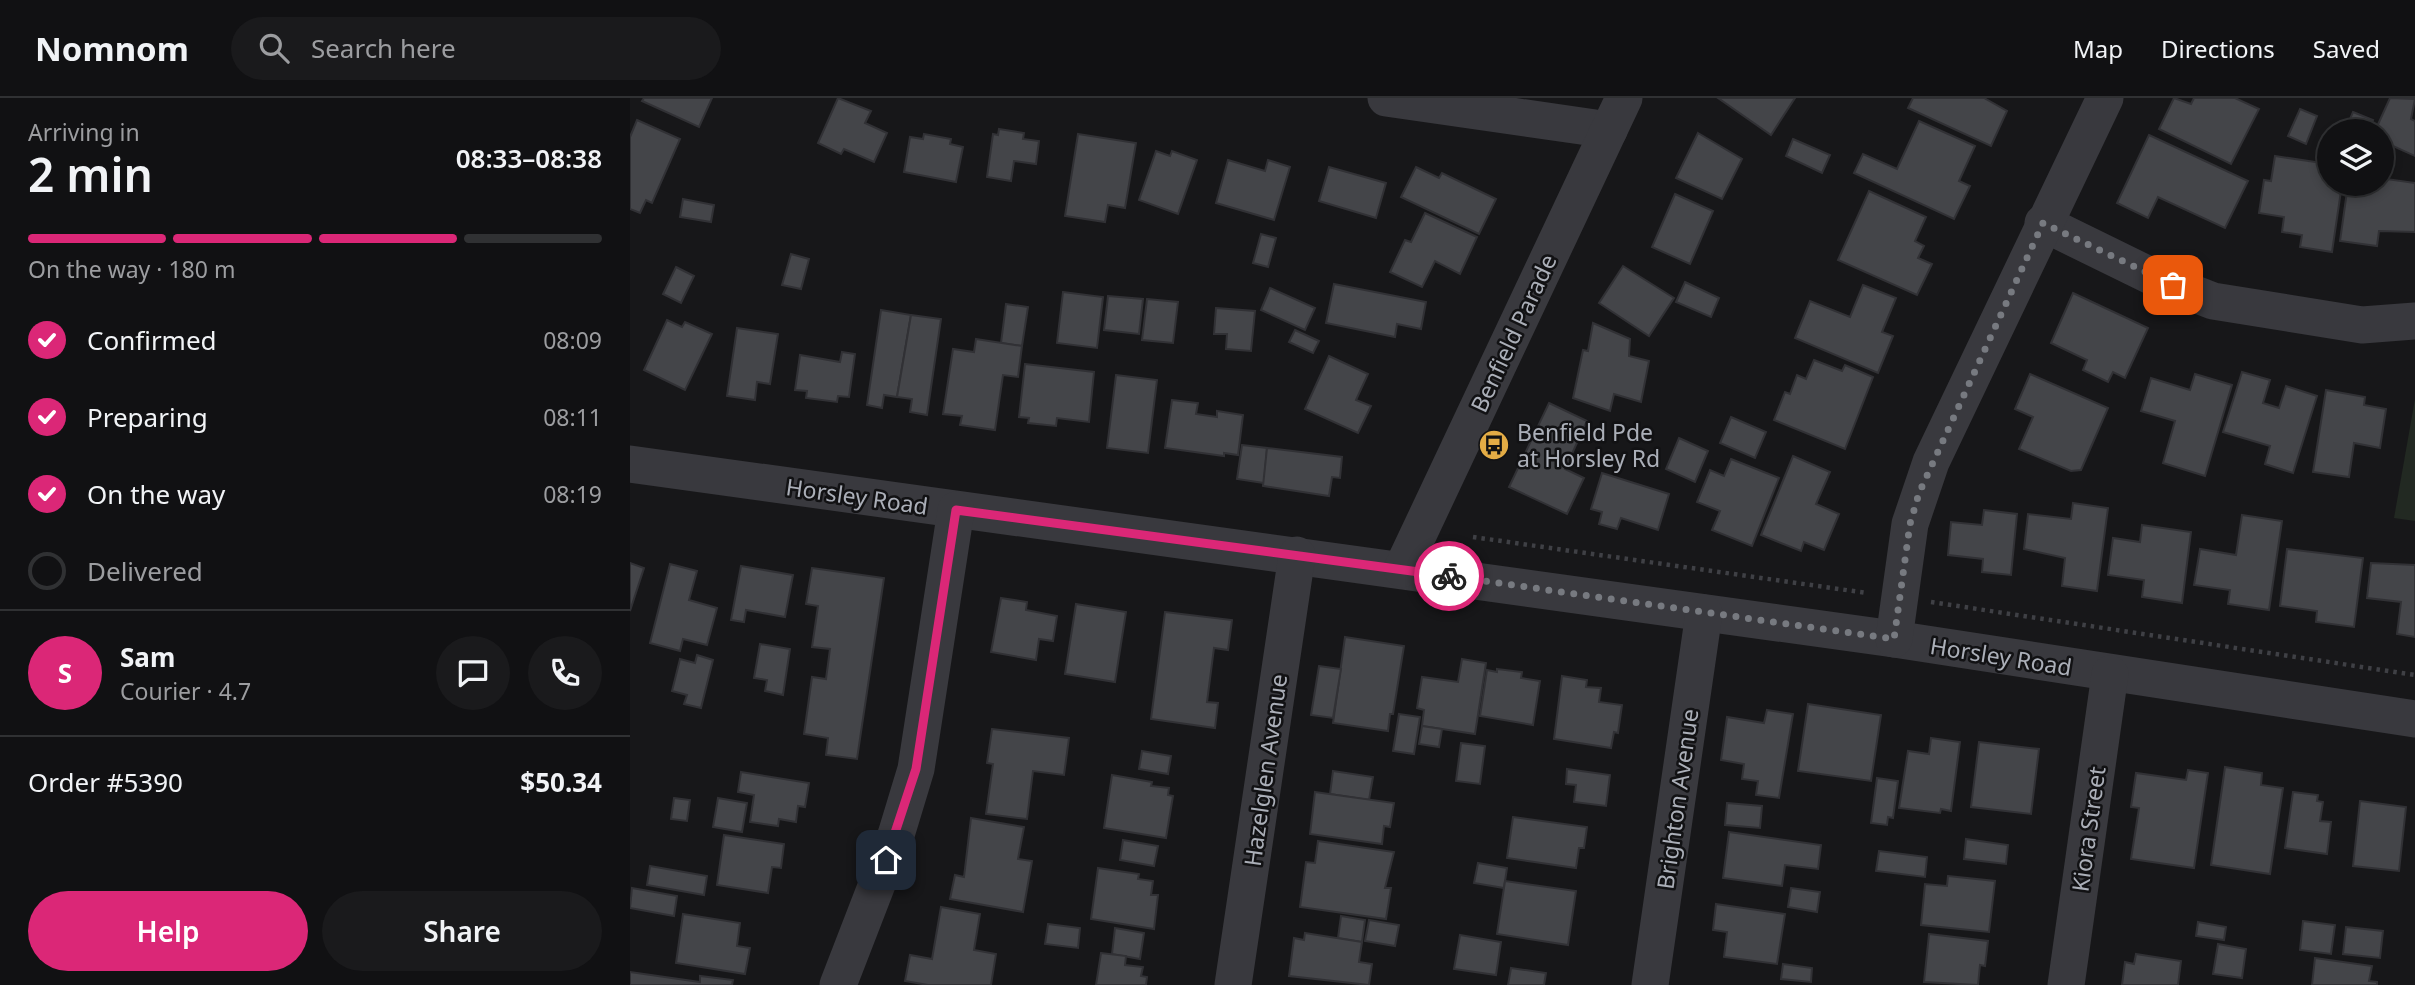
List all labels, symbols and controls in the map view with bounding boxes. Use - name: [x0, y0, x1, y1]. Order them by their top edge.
- search box: [231, 17, 721, 80]
- text: Nomnom: [35, 26, 189, 71]
- icon: search: [255, 29, 293, 67]
- text: Search here: [311, 30, 456, 66]
- text: Map: [2073, 32, 2123, 65]
- text: Directions: [2161, 32, 2275, 65]
- text: Saved: [2313, 32, 2380, 65]
- text: Arriving in: [28, 116, 140, 148]
- map controls: [2317, 119, 2394, 196]
- button: layers: [2317, 119, 2394, 196]
- text: 08:33–08:38: [456, 140, 602, 176]
- text: 2 min: [28, 143, 153, 205]
- street label: Benfield Parade: [1462, 249, 1564, 417]
- text: On the way · 180 m: [28, 253, 235, 285]
- pin: [2143, 255, 2203, 315]
- icon: bag: [2154, 266, 2192, 304]
- icon: check: [28, 321, 66, 359]
- text: Confirmed: [87, 322, 217, 358]
- text: 08:09: [543, 324, 602, 356]
- icon: check: [28, 398, 66, 436]
- text: Preparing: [87, 399, 208, 435]
- text: 08:11: [543, 401, 602, 433]
- place label: Benfield Pde at Horsley Rd: [1517, 416, 1660, 474]
- bus stop icon: Benfield Pde at Horsley Rd: [1477, 428, 1511, 462]
- street label: Horsley Road: [784, 470, 930, 522]
- icon: check: [28, 475, 66, 513]
- text: On the way: [87, 476, 225, 512]
- text: 08:19: [543, 478, 602, 510]
- courier: [1414, 541, 1484, 611]
- text: Delivered: [87, 553, 203, 589]
- icon: bike: [1430, 557, 1468, 595]
- street label: Horsley Road: [1928, 629, 2074, 683]
- button: chat: [436, 636, 510, 710]
- button: phone: [528, 636, 602, 710]
- text: Sam: [120, 639, 175, 675]
- text: S: [58, 655, 72, 691]
- street label: Hazelglen Avenue: [1236, 672, 1294, 868]
- text: Courier · 4.7: [120, 675, 251, 707]
- street label: Brighton Avenue: [1648, 707, 1706, 891]
- text: Order #5390: [28, 764, 183, 800]
- text: $50.34: [520, 764, 602, 800]
- street label: Kiora Street: [2063, 764, 2113, 894]
- pin: [856, 830, 916, 890]
- icon: home: [867, 841, 905, 879]
- button: Help: [28, 891, 308, 971]
- button: Share: [322, 891, 602, 971]

